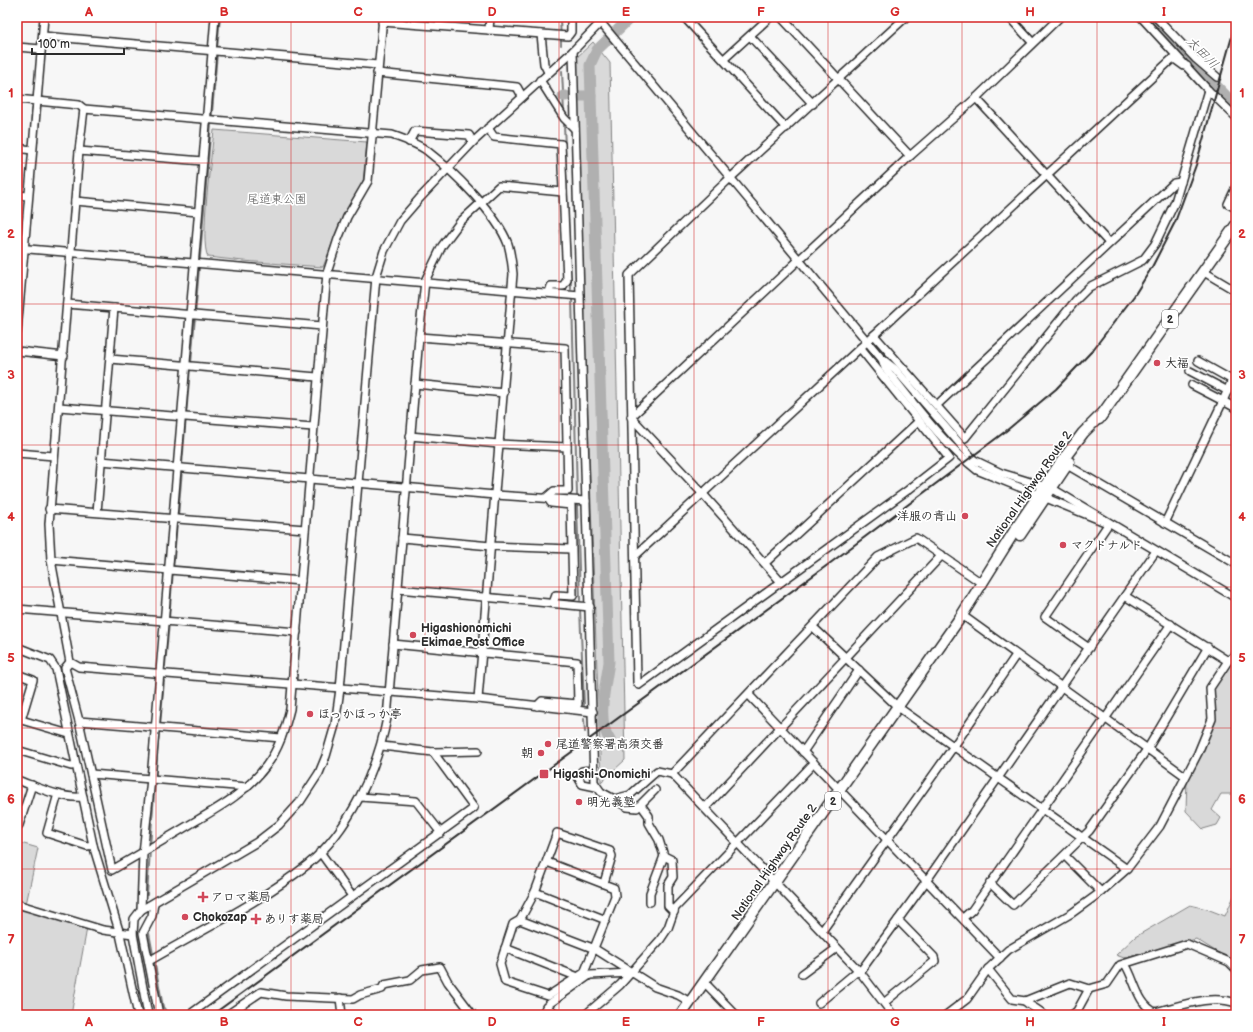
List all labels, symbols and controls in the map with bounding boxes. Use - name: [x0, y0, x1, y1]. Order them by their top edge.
- text: A: [84, 4, 93, 20]
- text: B: [219, 4, 229, 20]
- text: C: [353, 4, 363, 20]
- text: D: [487, 4, 497, 20]
- text: E: [622, 4, 631, 20]
- text: F: [757, 4, 765, 20]
- text: G: [890, 4, 900, 20]
- text: H: [1025, 4, 1035, 20]
- text: I: [1162, 4, 1166, 20]
- scale bar: [32, 30, 124, 56]
- water label: 大田川: [1183, 33, 1222, 72]
- text: 100 m: [38, 37, 70, 52]
- text: 1: [8, 85, 14, 101]
- text: 1: [1239, 85, 1245, 101]
- park label: 尾道東公園: [247, 192, 307, 207]
- text: 2: [7, 226, 15, 242]
- text: 2: [1238, 226, 1246, 242]
- road number: 2: [1162, 310, 1178, 328]
- place label: 大福: [1165, 356, 1189, 371]
- marker: 大福: [1152, 358, 1162, 368]
- text: 3: [7, 367, 15, 383]
- text: 3: [1238, 367, 1246, 383]
- street label: National Highway Route 2: [983, 428, 1075, 551]
- text: 4: [7, 509, 15, 525]
- place label: 洋服の青山: [897, 509, 957, 524]
- text: 4: [1238, 509, 1246, 525]
- marker: 洋服の青山: [960, 511, 970, 521]
- place label: マクドナルド: [1071, 538, 1143, 553]
- marker: マクドナルド: [1058, 540, 1068, 550]
- place label: Higashionomichi Ekimae Post Office: [421, 621, 525, 650]
- marker: Higashionomichi Ekimae Post Office: [408, 630, 418, 640]
- text: 5: [7, 650, 15, 666]
- text: 5: [1238, 650, 1246, 666]
- place label: ほっかほっか亭: [318, 707, 402, 722]
- marker: ほっかほっか亭: [305, 709, 315, 719]
- place label: 尾道警察署高須交番: [556, 737, 664, 752]
- marker: 尾道警察署高須交番: [543, 739, 553, 749]
- place label: 朝: [521, 746, 533, 761]
- marker: 朝: [536, 748, 546, 758]
- place label: Higashi-Onomichi: [553, 767, 650, 782]
- marker: Higashi-Onomichi: [538, 768, 550, 780]
- text: 6: [7, 791, 15, 807]
- text: 6: [1238, 791, 1246, 807]
- road number: 2: [825, 792, 841, 810]
- place label: 明光義塾: [587, 795, 635, 810]
- marker: 明光義塾: [574, 797, 584, 807]
- street label: National Highway Route 2: [728, 801, 820, 924]
- place label: アロマ薬局: [211, 890, 271, 905]
- marker: アロマ薬局: [198, 892, 208, 902]
- place label: Chokozap: [193, 910, 247, 925]
- marker: Chokozap: [180, 912, 190, 922]
- place label: ありす薬局: [264, 912, 324, 927]
- marker: ありす薬局: [251, 914, 261, 924]
- text: 7: [7, 932, 15, 948]
- text: 7: [1238, 932, 1246, 948]
- text: A: [84, 1014, 93, 1030]
- text: B: [219, 1014, 229, 1030]
- text: C: [353, 1014, 363, 1030]
- text: D: [487, 1014, 497, 1030]
- text: E: [622, 1014, 631, 1030]
- text: F: [757, 1014, 765, 1030]
- text: G: [890, 1014, 900, 1030]
- text: H: [1025, 1014, 1035, 1030]
- text: I: [1162, 1014, 1166, 1030]

